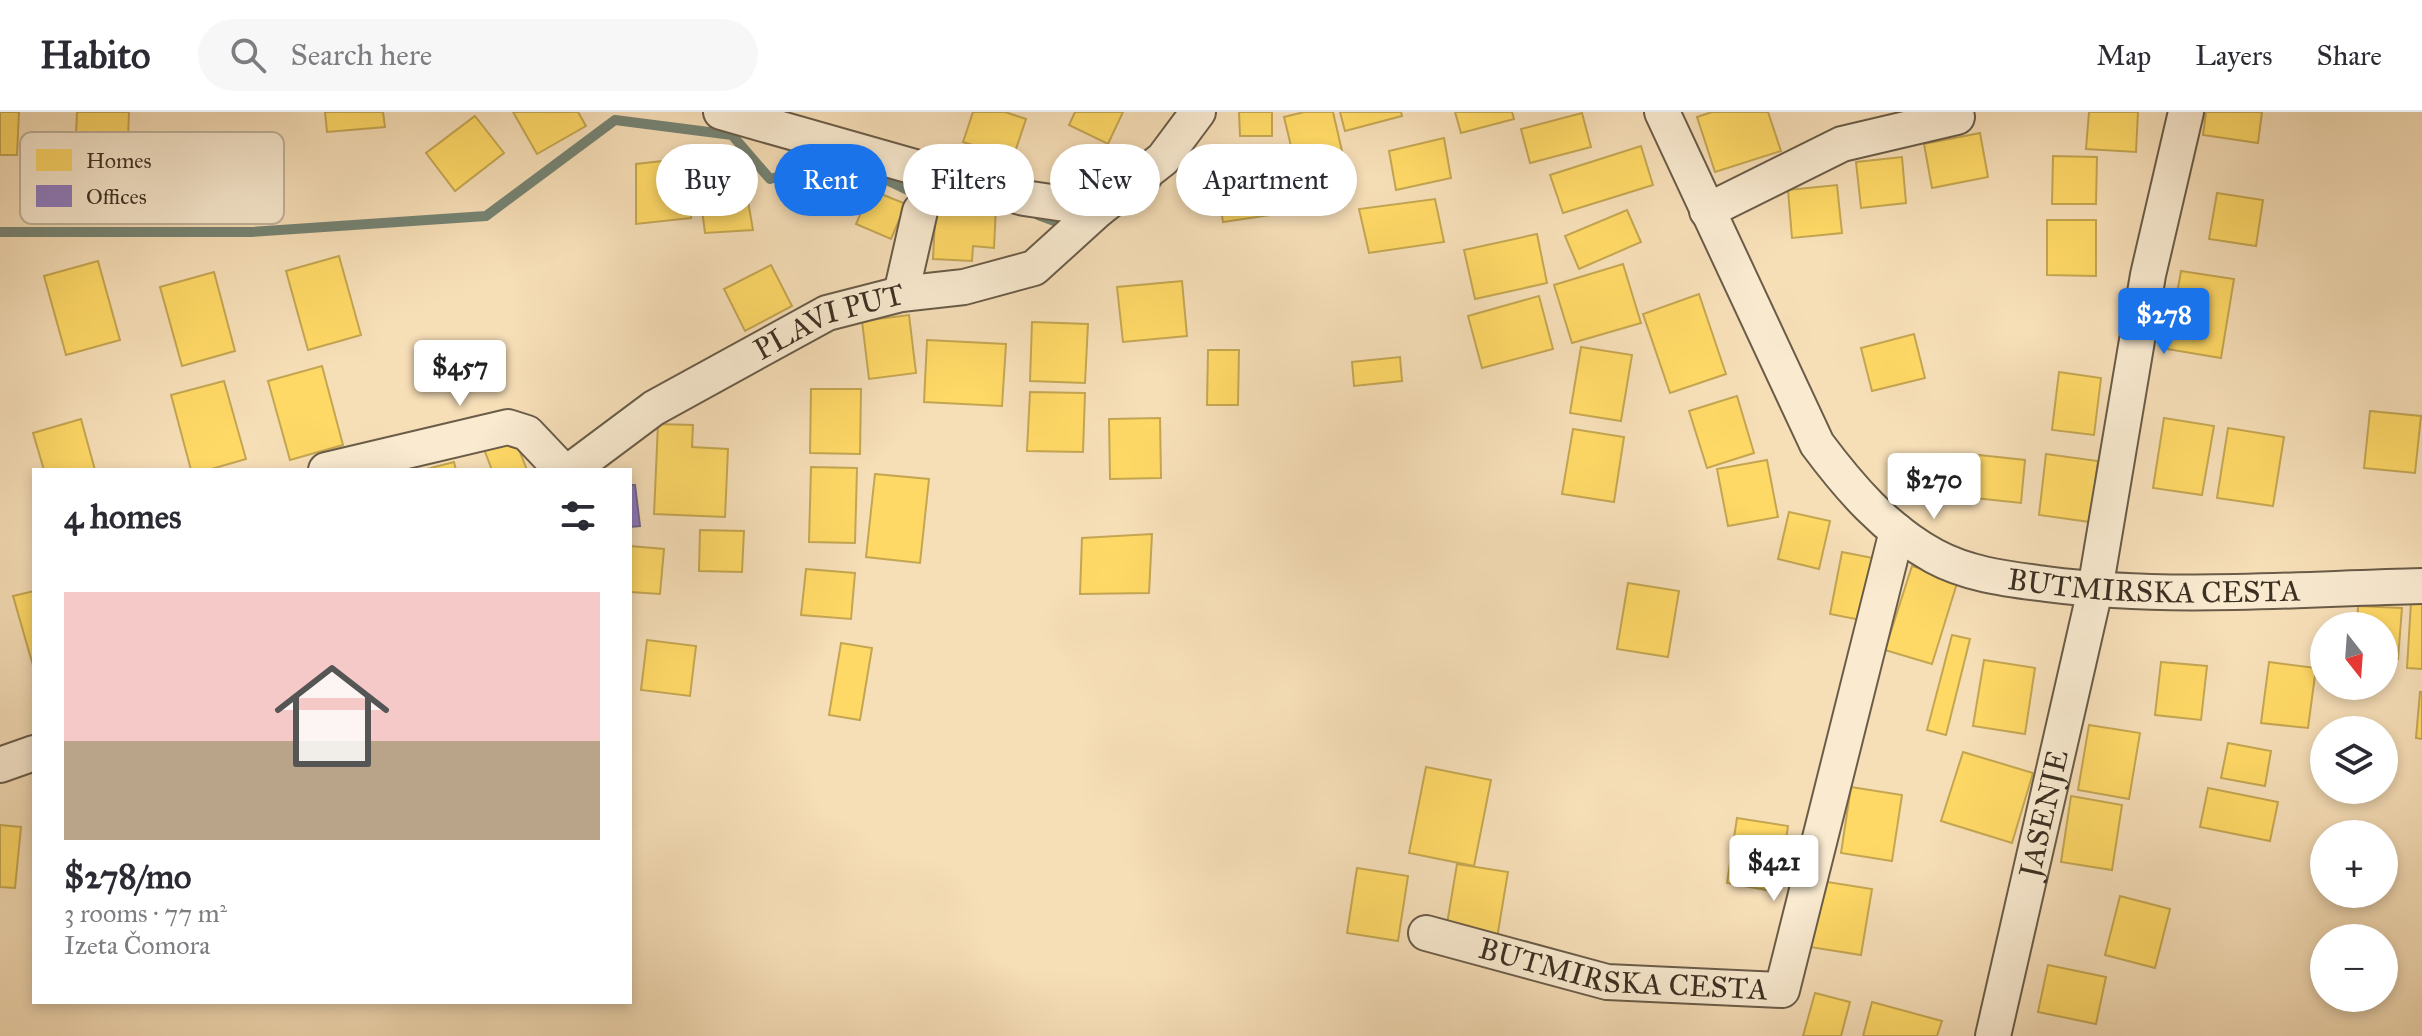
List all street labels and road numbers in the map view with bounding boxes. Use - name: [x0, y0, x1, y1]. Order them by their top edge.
- street label: PLAVI PUT: [747, 276, 908, 368]
- street label: BUTMIRSKA CESTA: [2005, 561, 2301, 611]
- street label: JASENJE: [2011, 746, 2076, 884]
- street label: BUTMIRSKA CESTA: [1475, 930, 1769, 1007]

